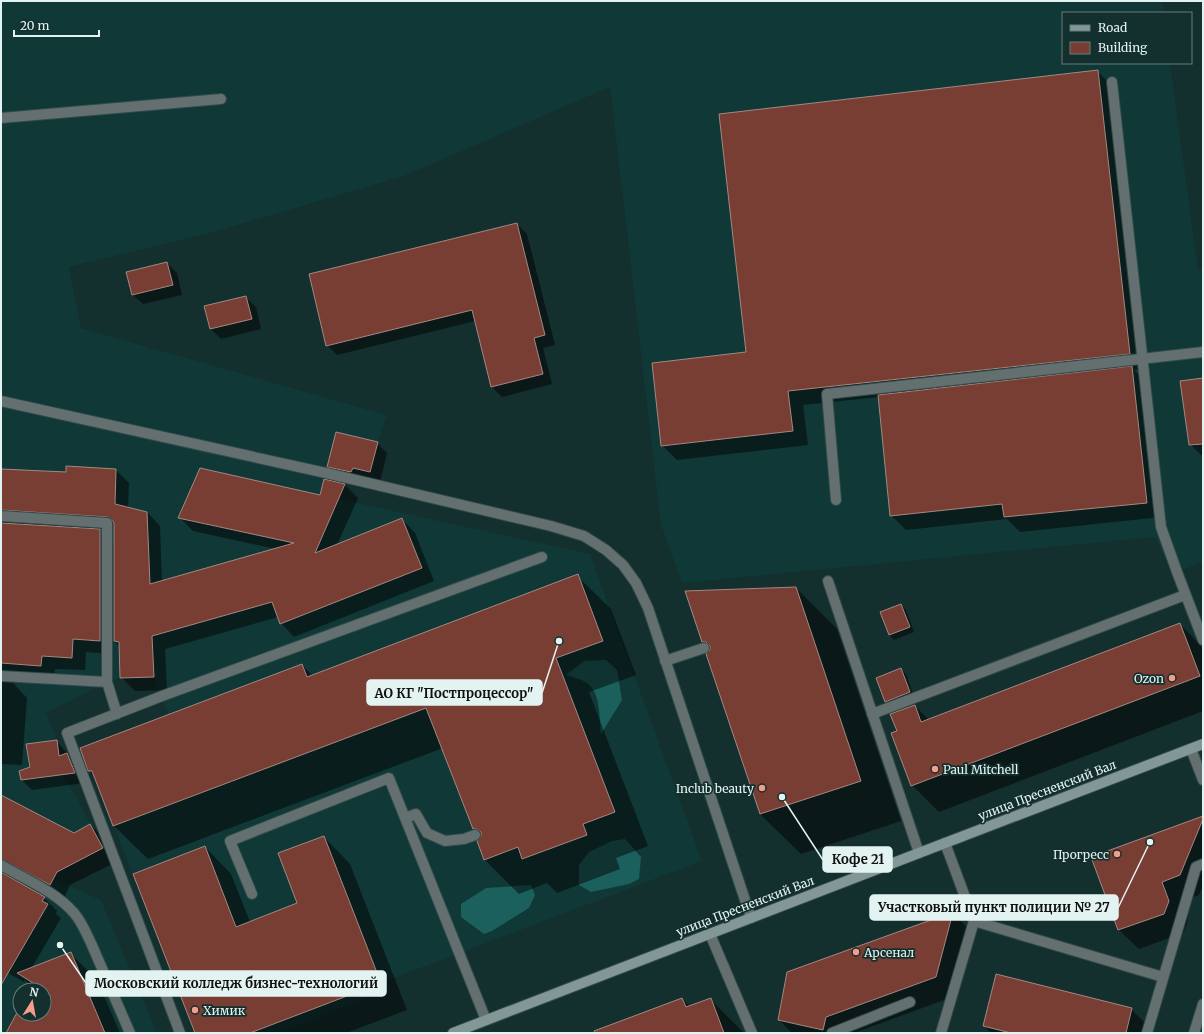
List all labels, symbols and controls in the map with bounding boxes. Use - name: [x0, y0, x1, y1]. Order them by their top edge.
- scale bar: [14, 12, 99, 38]
- legend: [1062, 12, 1192, 64]
- text: 20 m: [20, 18, 49, 33]
- text: Road: [1098, 20, 1127, 35]
- text: Building: [1098, 40, 1148, 55]
- place label: Ozon: [1134, 671, 1164, 686]
- marker: Ozon: [1167, 673, 1177, 683]
- callout: АО КГ "Постпроцессор": [367, 680, 542, 705]
- text: АО КГ "Постпроцессор": [374, 685, 534, 702]
- street label: улица Пресненский Вал: [976, 757, 1118, 823]
- place label: Paul Mitchell: [943, 762, 1019, 777]
- marker: Paul Mitchell: [930, 764, 940, 774]
- place label: Inclub beauty: [676, 781, 754, 796]
- marker: Inclub beauty: [757, 783, 767, 793]
- callout: Кофе 21: [823, 847, 892, 872]
- place label: Прогресс: [1053, 847, 1109, 862]
- marker: Прогресс: [1112, 849, 1122, 859]
- text: Кофе 21: [832, 851, 884, 868]
- street label: улица Пресненский Вал: [674, 873, 816, 939]
- callout: Участковый пункт полиции № 27: [870, 895, 1118, 920]
- text: Участковый пункт полиции № 27: [877, 899, 1110, 916]
- place label: Арсенал: [863, 945, 914, 960]
- marker: Арсенал: [851, 947, 861, 957]
- callout: Московский колледж бизнес-технологий: [86, 971, 386, 996]
- text: Московский колледж бизнес-технологий: [94, 975, 378, 992]
- north arrow: [12, 982, 52, 1022]
- text: N: [28, 984, 40, 1000]
- place label: Химик: [203, 1003, 246, 1018]
- marker: Химик: [190, 1005, 200, 1015]

